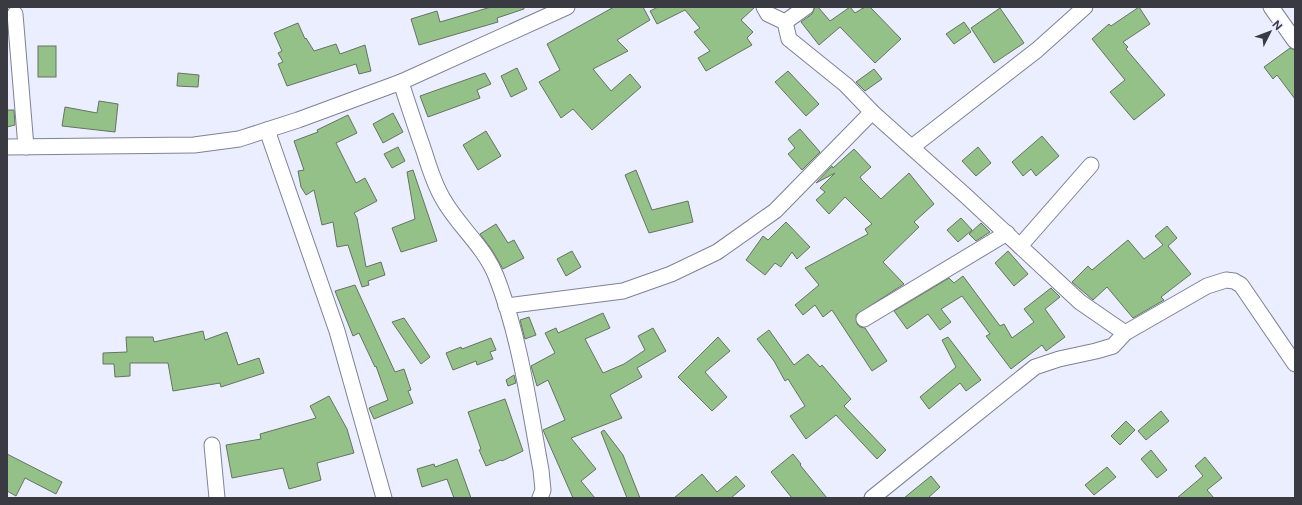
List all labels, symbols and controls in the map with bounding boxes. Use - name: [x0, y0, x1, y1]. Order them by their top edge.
- north arrow: [1250, 12, 1290, 52]
- text: N: [1270, 18, 1285, 33]

